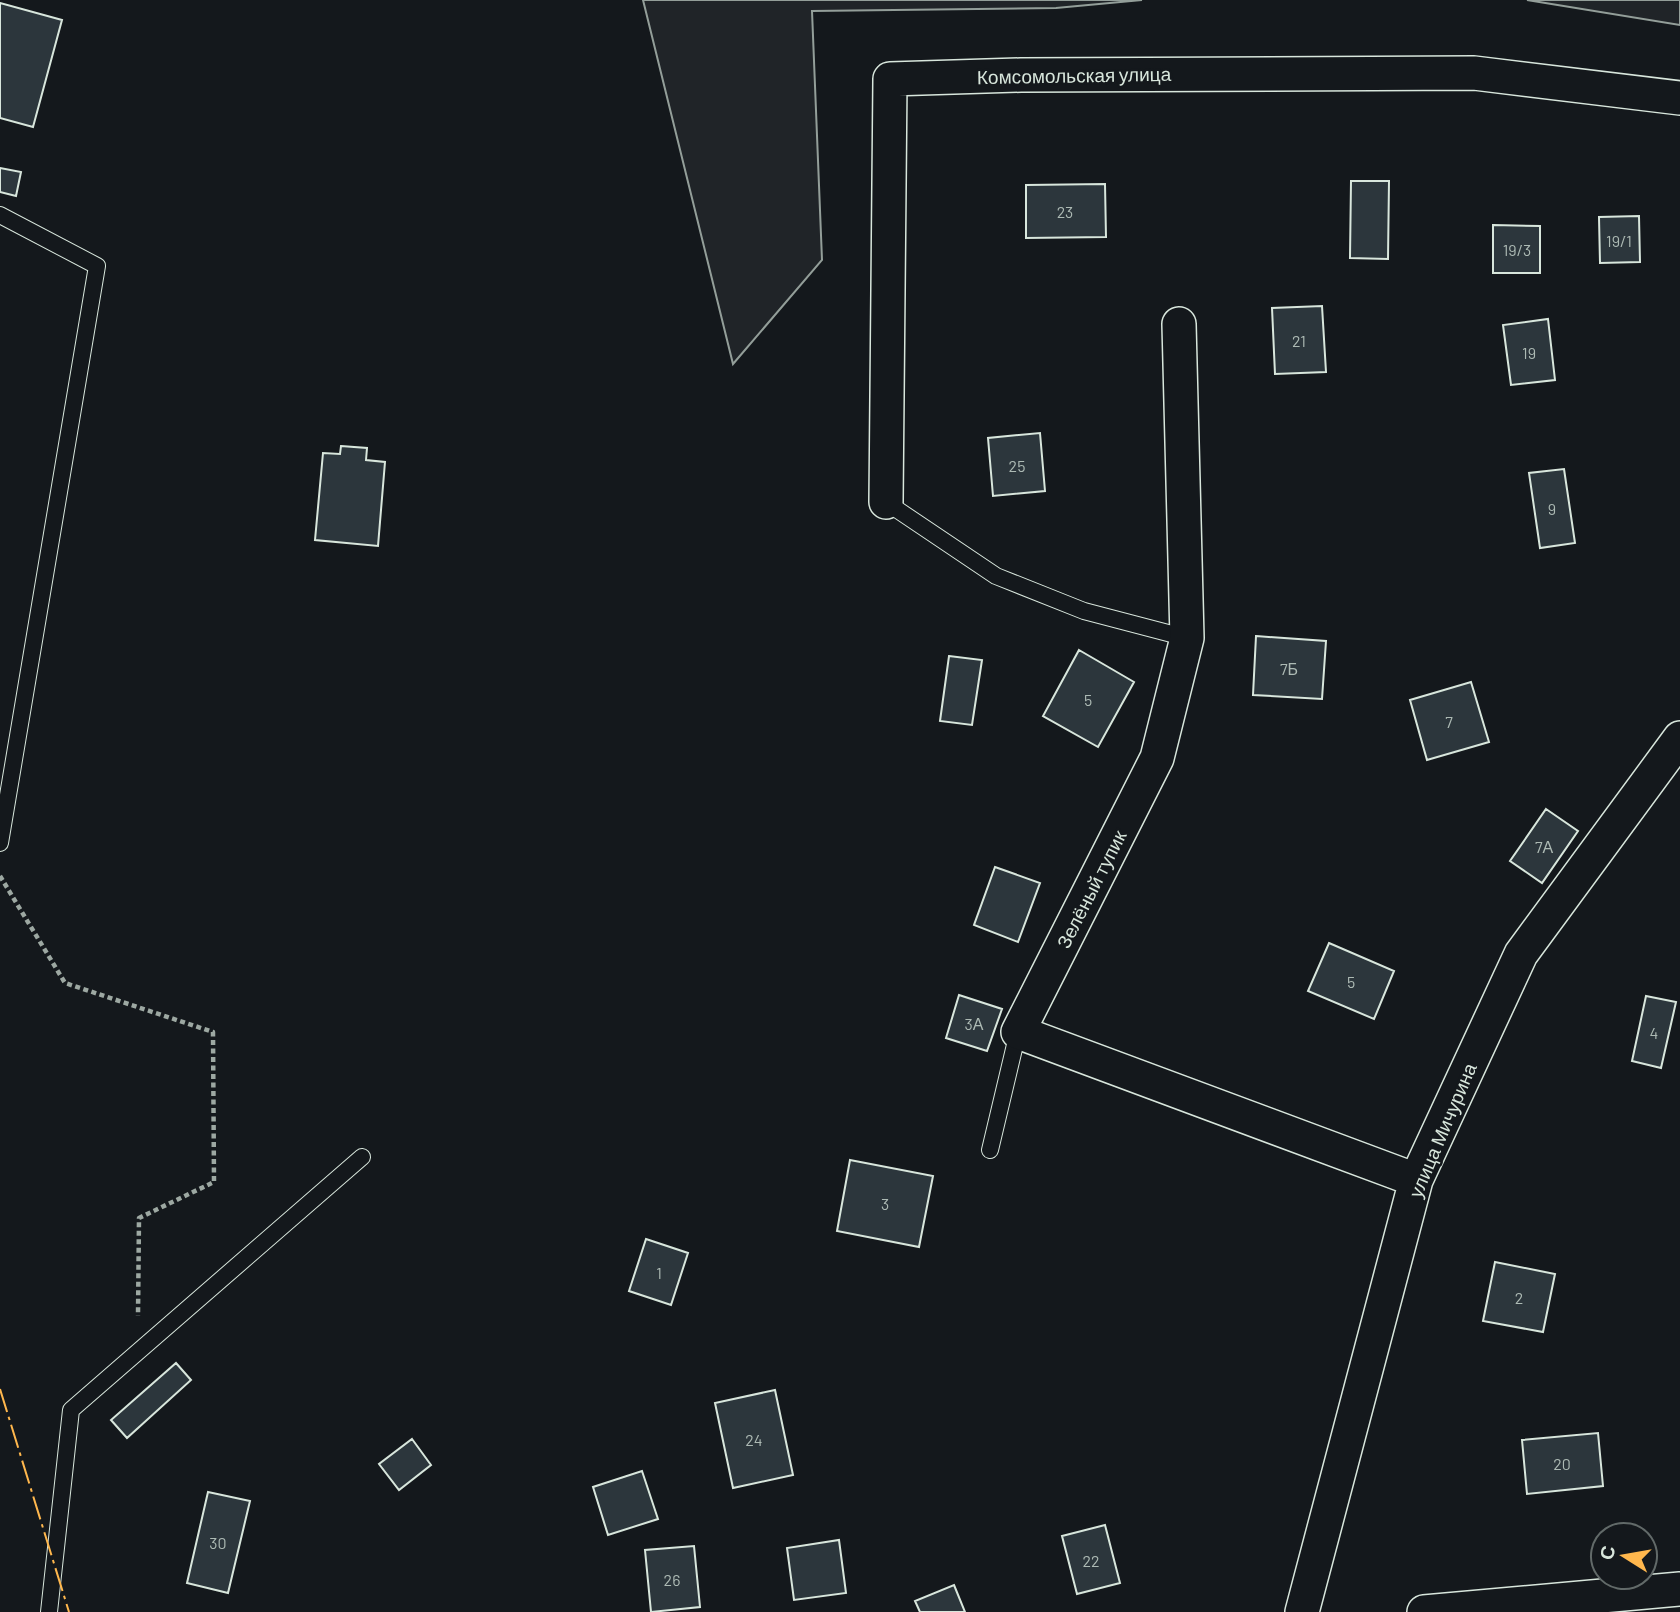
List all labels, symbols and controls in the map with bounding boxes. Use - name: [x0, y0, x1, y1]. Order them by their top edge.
- street label: Комсомольская улица: [977, 62, 1172, 88]
- house number: 23: [1057, 202, 1073, 221]
- house number: 19/1: [1606, 231, 1632, 250]
- house number: 19/3: [1503, 240, 1531, 259]
- house number: 21: [1292, 331, 1306, 350]
- house number: 19: [1522, 343, 1536, 362]
- house number: 25: [1009, 456, 1025, 475]
- house number: 9: [1548, 499, 1556, 518]
- house number: 7Б: [1280, 659, 1298, 678]
- house number: 5: [1084, 690, 1092, 709]
- house number: 7: [1445, 712, 1453, 731]
- street label: Зелёный тупик: [1051, 826, 1131, 952]
- house number: 7А: [1535, 837, 1553, 856]
- house number: 5: [1347, 972, 1355, 991]
- house number: 3А: [965, 1014, 984, 1033]
- house number: 4: [1650, 1023, 1658, 1042]
- street label: улица Мичурина: [1403, 1059, 1481, 1201]
- house number: 3: [881, 1194, 889, 1213]
- house number: 1: [656, 1263, 662, 1282]
- house number: 2: [1515, 1288, 1523, 1307]
- house number: 24: [745, 1430, 763, 1449]
- house number: 20: [1553, 1454, 1571, 1473]
- north arrow: [1589, 1521, 1659, 1591]
- house number: 30: [209, 1533, 227, 1552]
- text: С: [1594, 1543, 1619, 1562]
- house number: 22: [1082, 1551, 1100, 1570]
- house number: 26: [664, 1570, 680, 1589]

